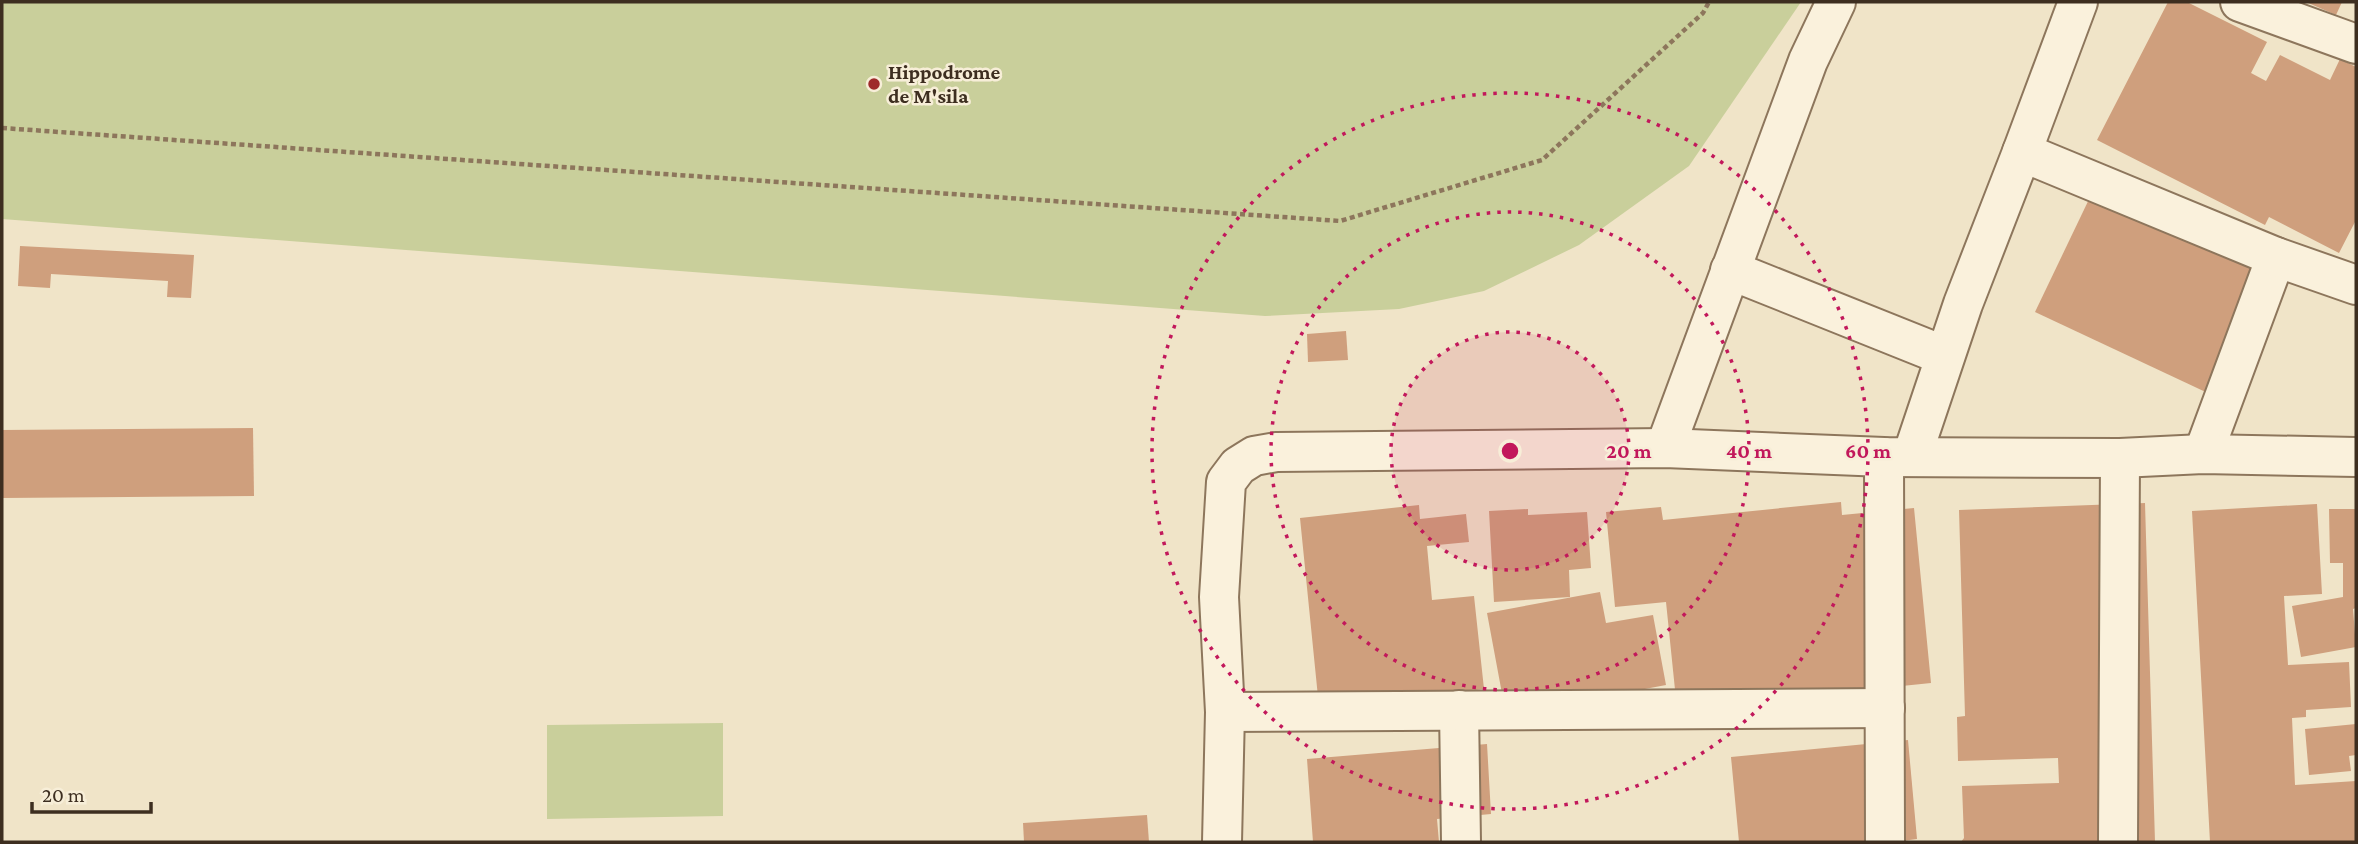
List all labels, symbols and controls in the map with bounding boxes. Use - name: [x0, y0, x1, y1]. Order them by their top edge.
- place label: Hippodrome de M'sila: [888, 60, 1001, 108]
- marker: Hippodrome de M'sila: [866, 76, 882, 92]
- centre of rings: [1498, 439, 1522, 463]
- text: 20 m: [1606, 439, 1652, 463]
- text: 40 m: [1726, 439, 1772, 463]
- text: 60 m: [1845, 439, 1891, 463]
- scale bar: [32, 770, 150, 814]
- text: 20 m: [42, 783, 85, 807]

